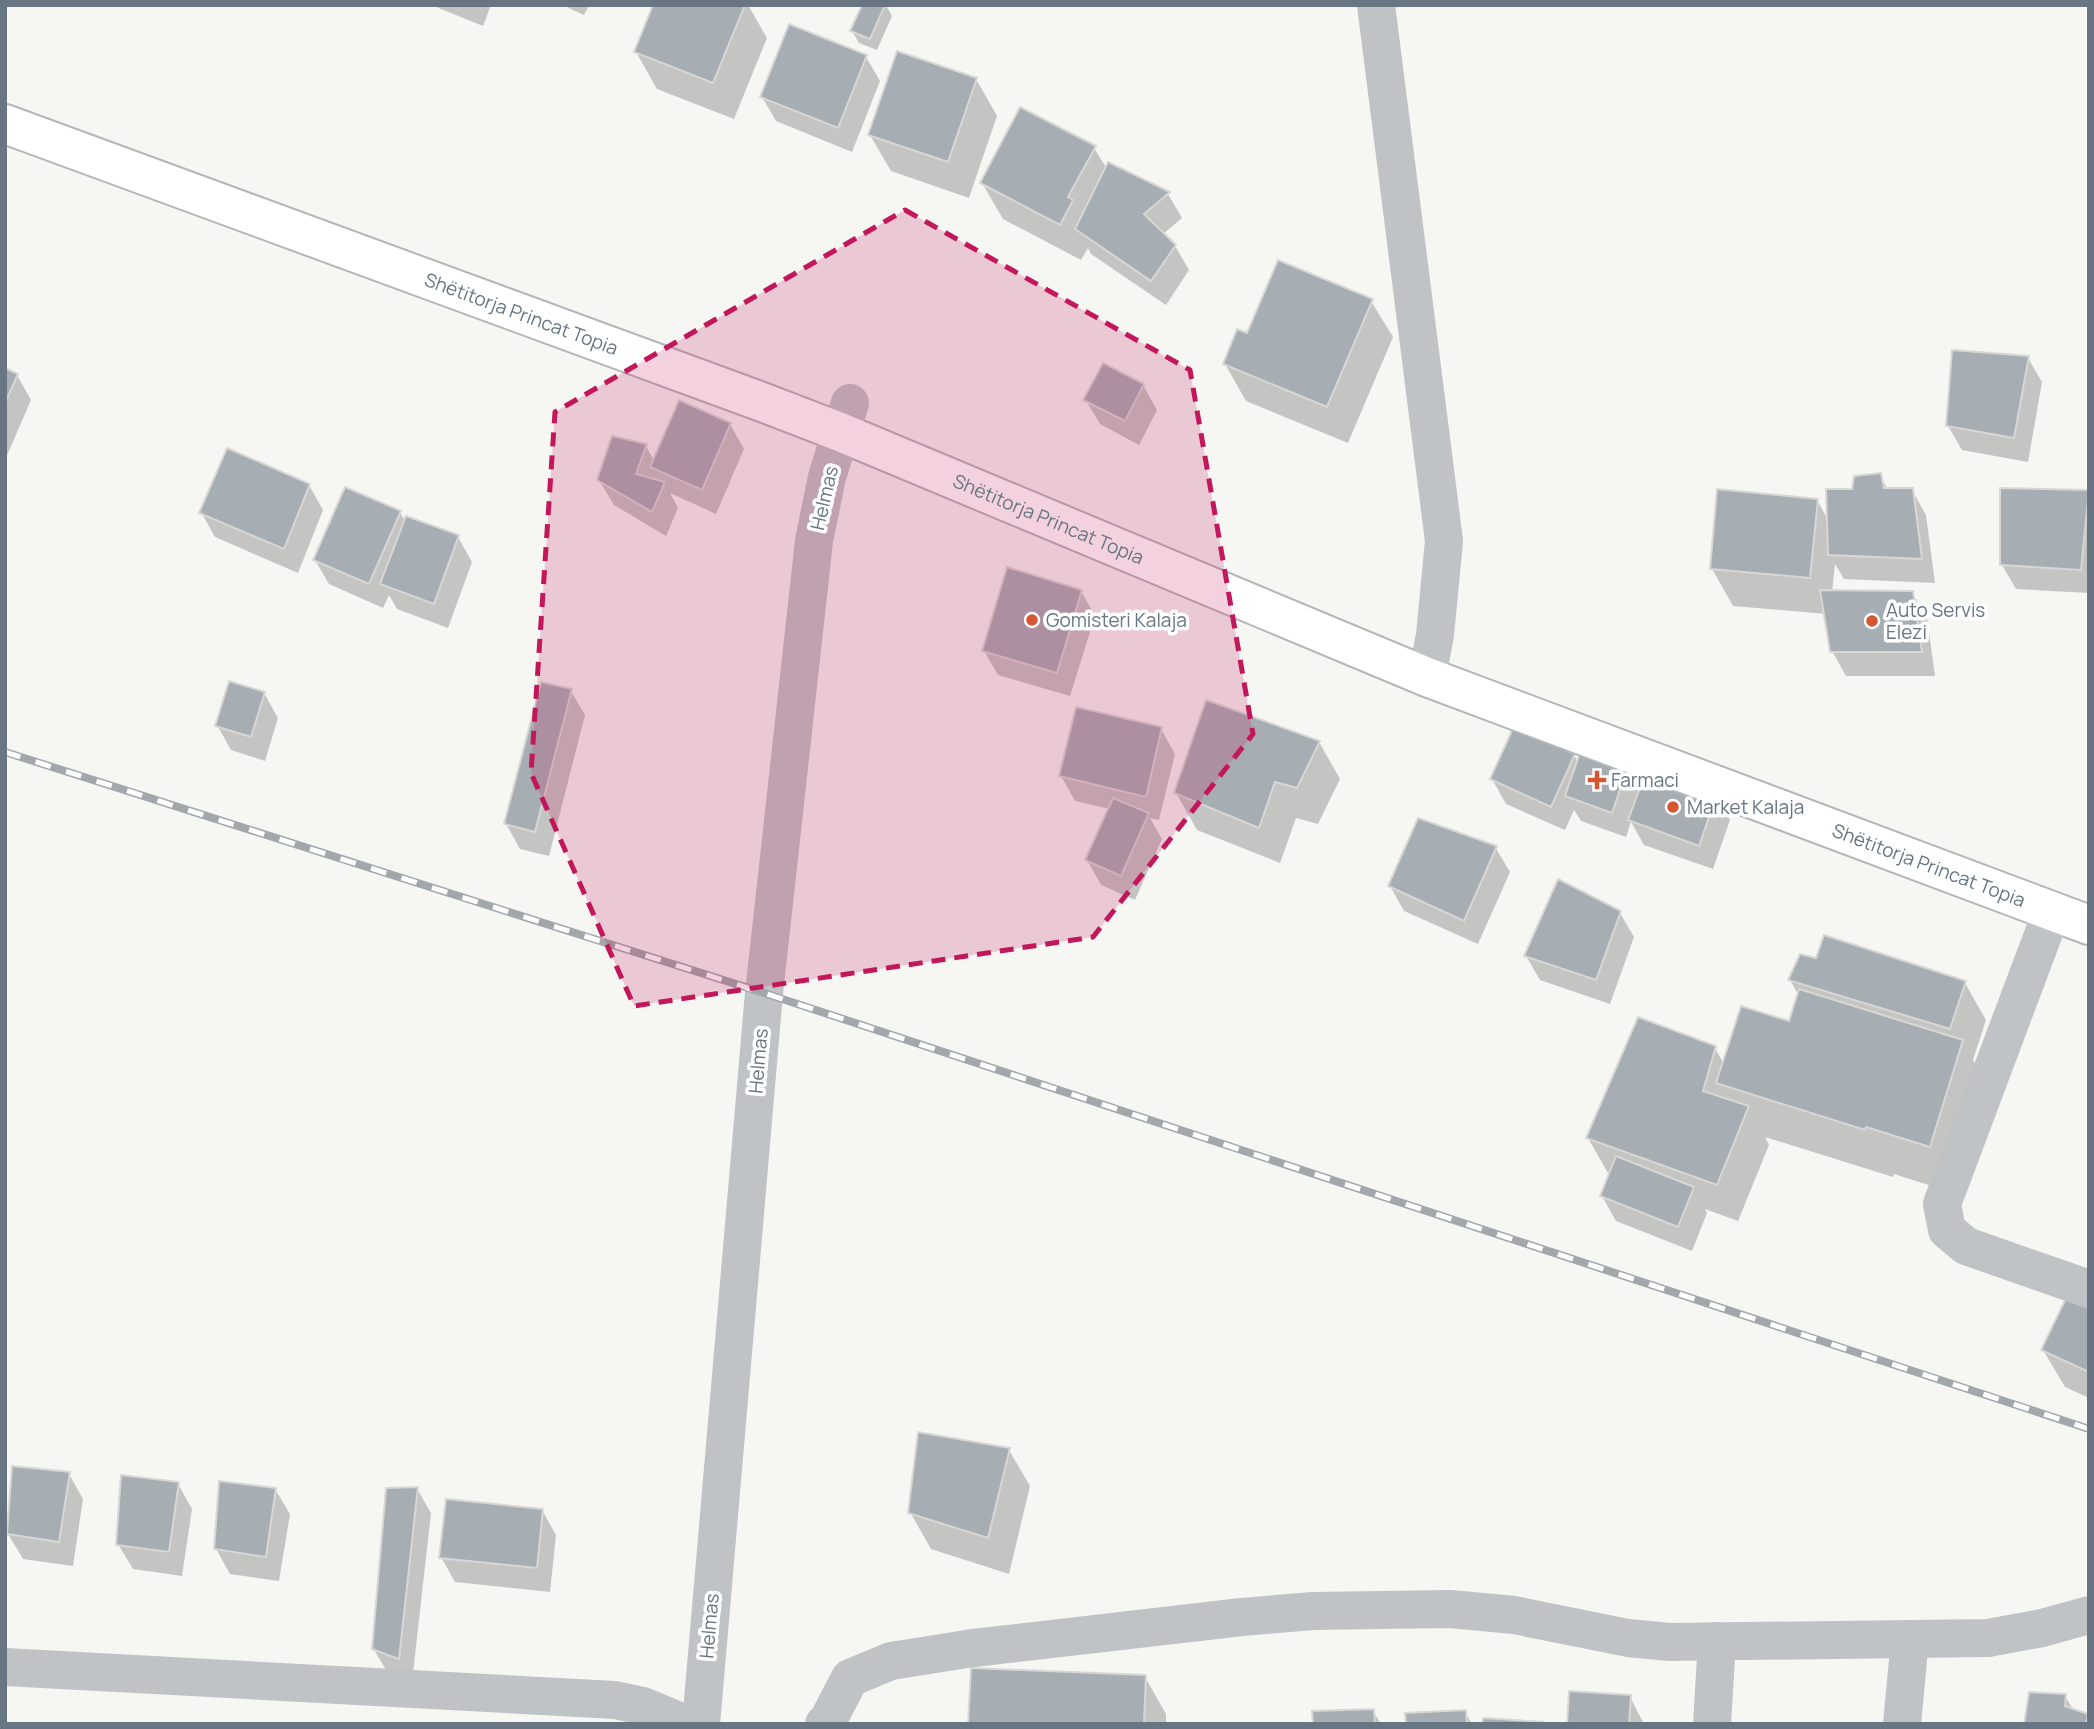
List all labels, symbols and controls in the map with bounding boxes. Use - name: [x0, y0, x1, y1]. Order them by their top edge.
- street label: Shëtitorja Princat Topia: [421, 266, 622, 361]
- street label: Helmas: [804, 463, 844, 533]
- street label: Shëtitorja Princat Topia: [949, 468, 1148, 570]
- place label: Auto Servis Elezi: [1886, 597, 1985, 645]
- place label: Gomisteri Kalaja: [1046, 607, 1187, 633]
- marker: Gomisteri Kalaja: [1024, 612, 1040, 628]
- marker: Auto Servis Elezi: [1864, 613, 1880, 629]
- place label: Farmaci: [1611, 767, 1679, 793]
- marker: Farmaci: [1589, 772, 1605, 788]
- place label: Market Kalaja: [1687, 794, 1804, 820]
- marker: Market Kalaja: [1665, 799, 1681, 815]
- street label: Shëtitorja Princat Topia: [1829, 817, 2029, 913]
- street label: Helmas: [742, 1027, 774, 1095]
- street label: Helmas: [693, 1592, 725, 1660]

